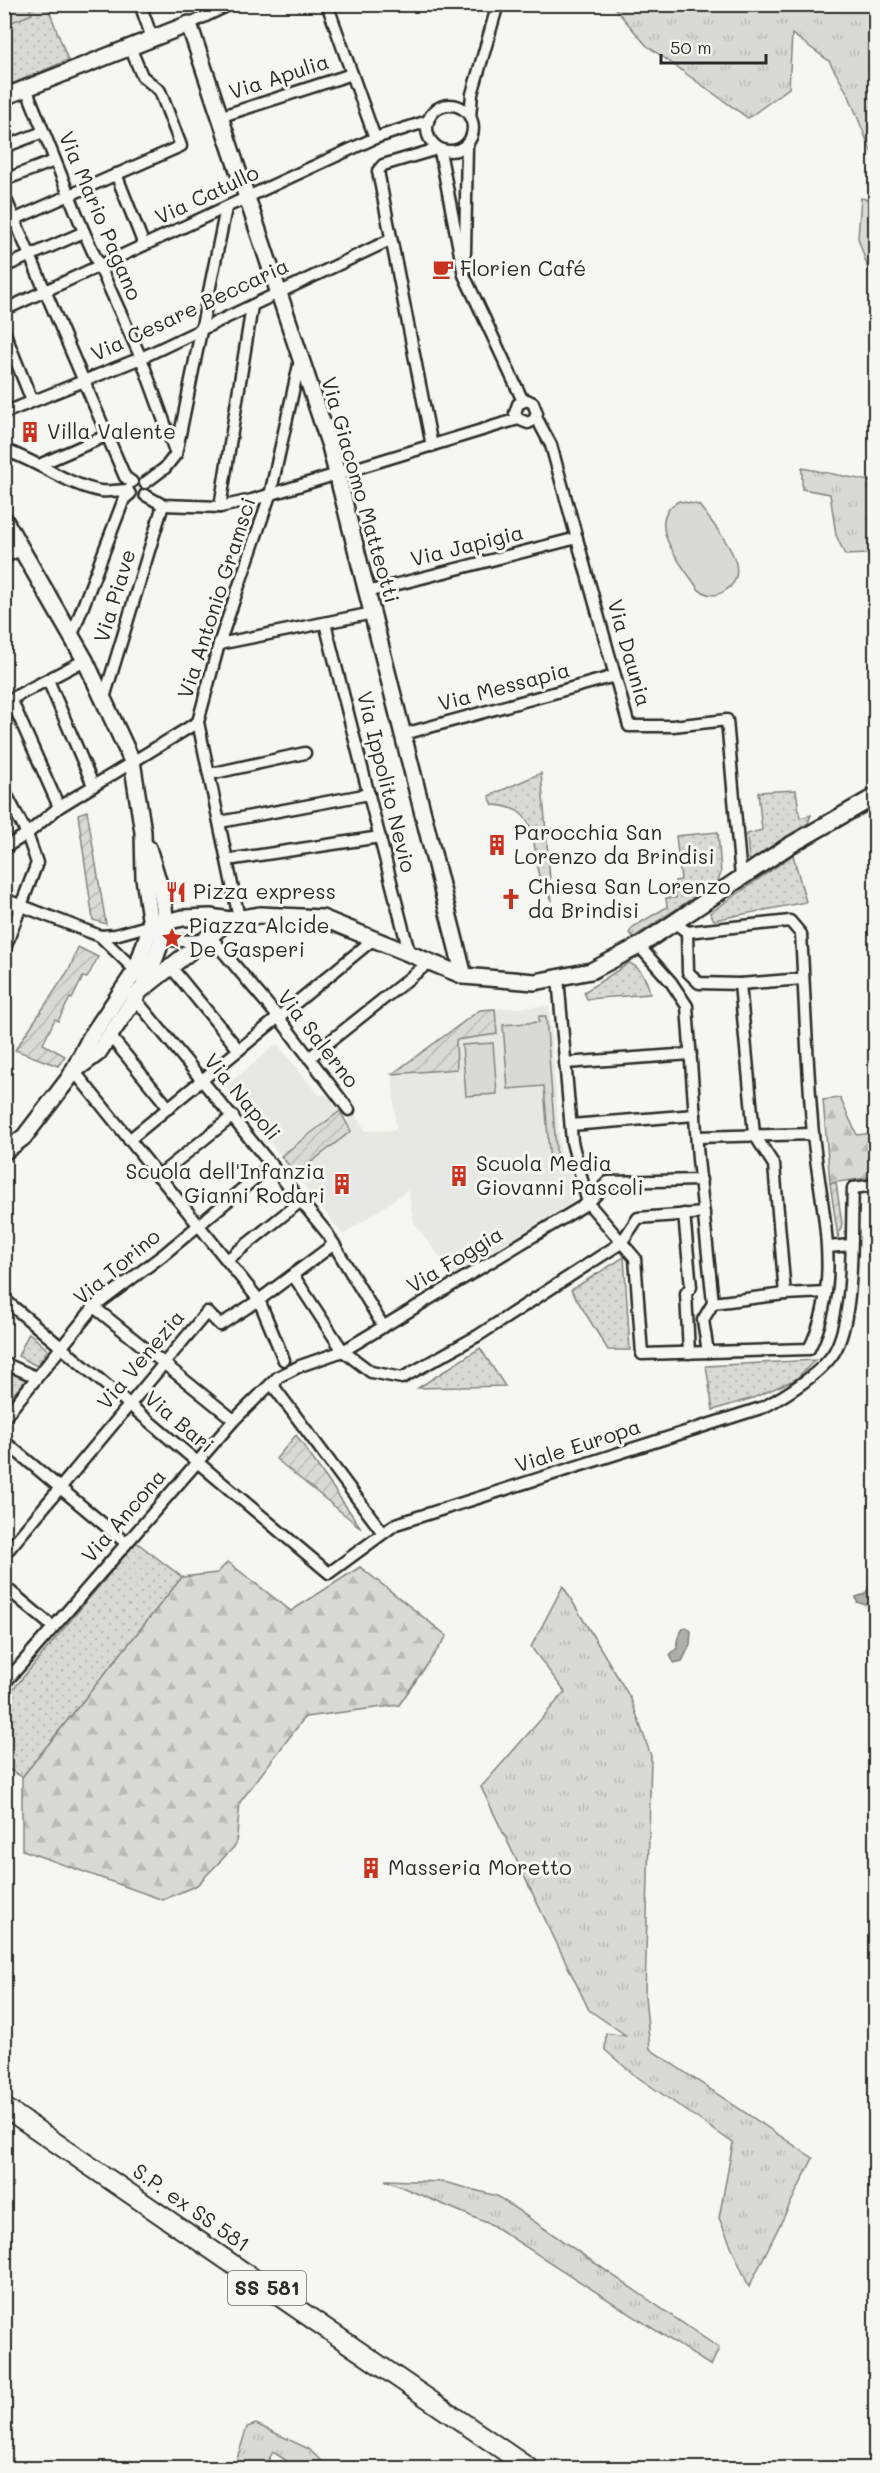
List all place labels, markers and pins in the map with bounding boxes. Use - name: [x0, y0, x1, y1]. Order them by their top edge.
- place label: Florien Café: [460, 254, 586, 281]
- cafe icon: Florien Café: [431, 257, 455, 281]
- place label: Villa Valente: [47, 417, 176, 444]
- building icon: Villa Valente: [18, 420, 42, 444]
- place label: Parocchia San Lorenzo da Brindisi: [514, 818, 715, 869]
- building icon: Parocchia San Lorenzo da Brindisi: [485, 833, 509, 857]
- place label: Chiesa San Lorenzo da Brindisi: [528, 872, 730, 923]
- place label: Pizza express: [193, 877, 336, 904]
- restaurant icon: Pizza express: [164, 880, 188, 904]
- church icon: Chiesa San Lorenzo da Brindisi: [499, 887, 523, 911]
- place label: Piazza Alcide De Gasperi: [189, 911, 329, 962]
- place icon: Piazza Alcide De Gasperi: [160, 926, 184, 950]
- place label: Scuola Media Giovanni Pascoli: [476, 1149, 644, 1200]
- place label: Scuola dell'Infanzia Gianni Rodari: [125, 1157, 325, 1208]
- building icon: Scuola Media Giovanni Pascoli: [447, 1164, 471, 1188]
- building icon: Scuola dell'Infanzia Gianni Rodari: [330, 1172, 354, 1196]
- place label: Masseria Moretto: [388, 1853, 572, 1880]
- building icon: Masseria Moretto: [359, 1856, 383, 1880]

